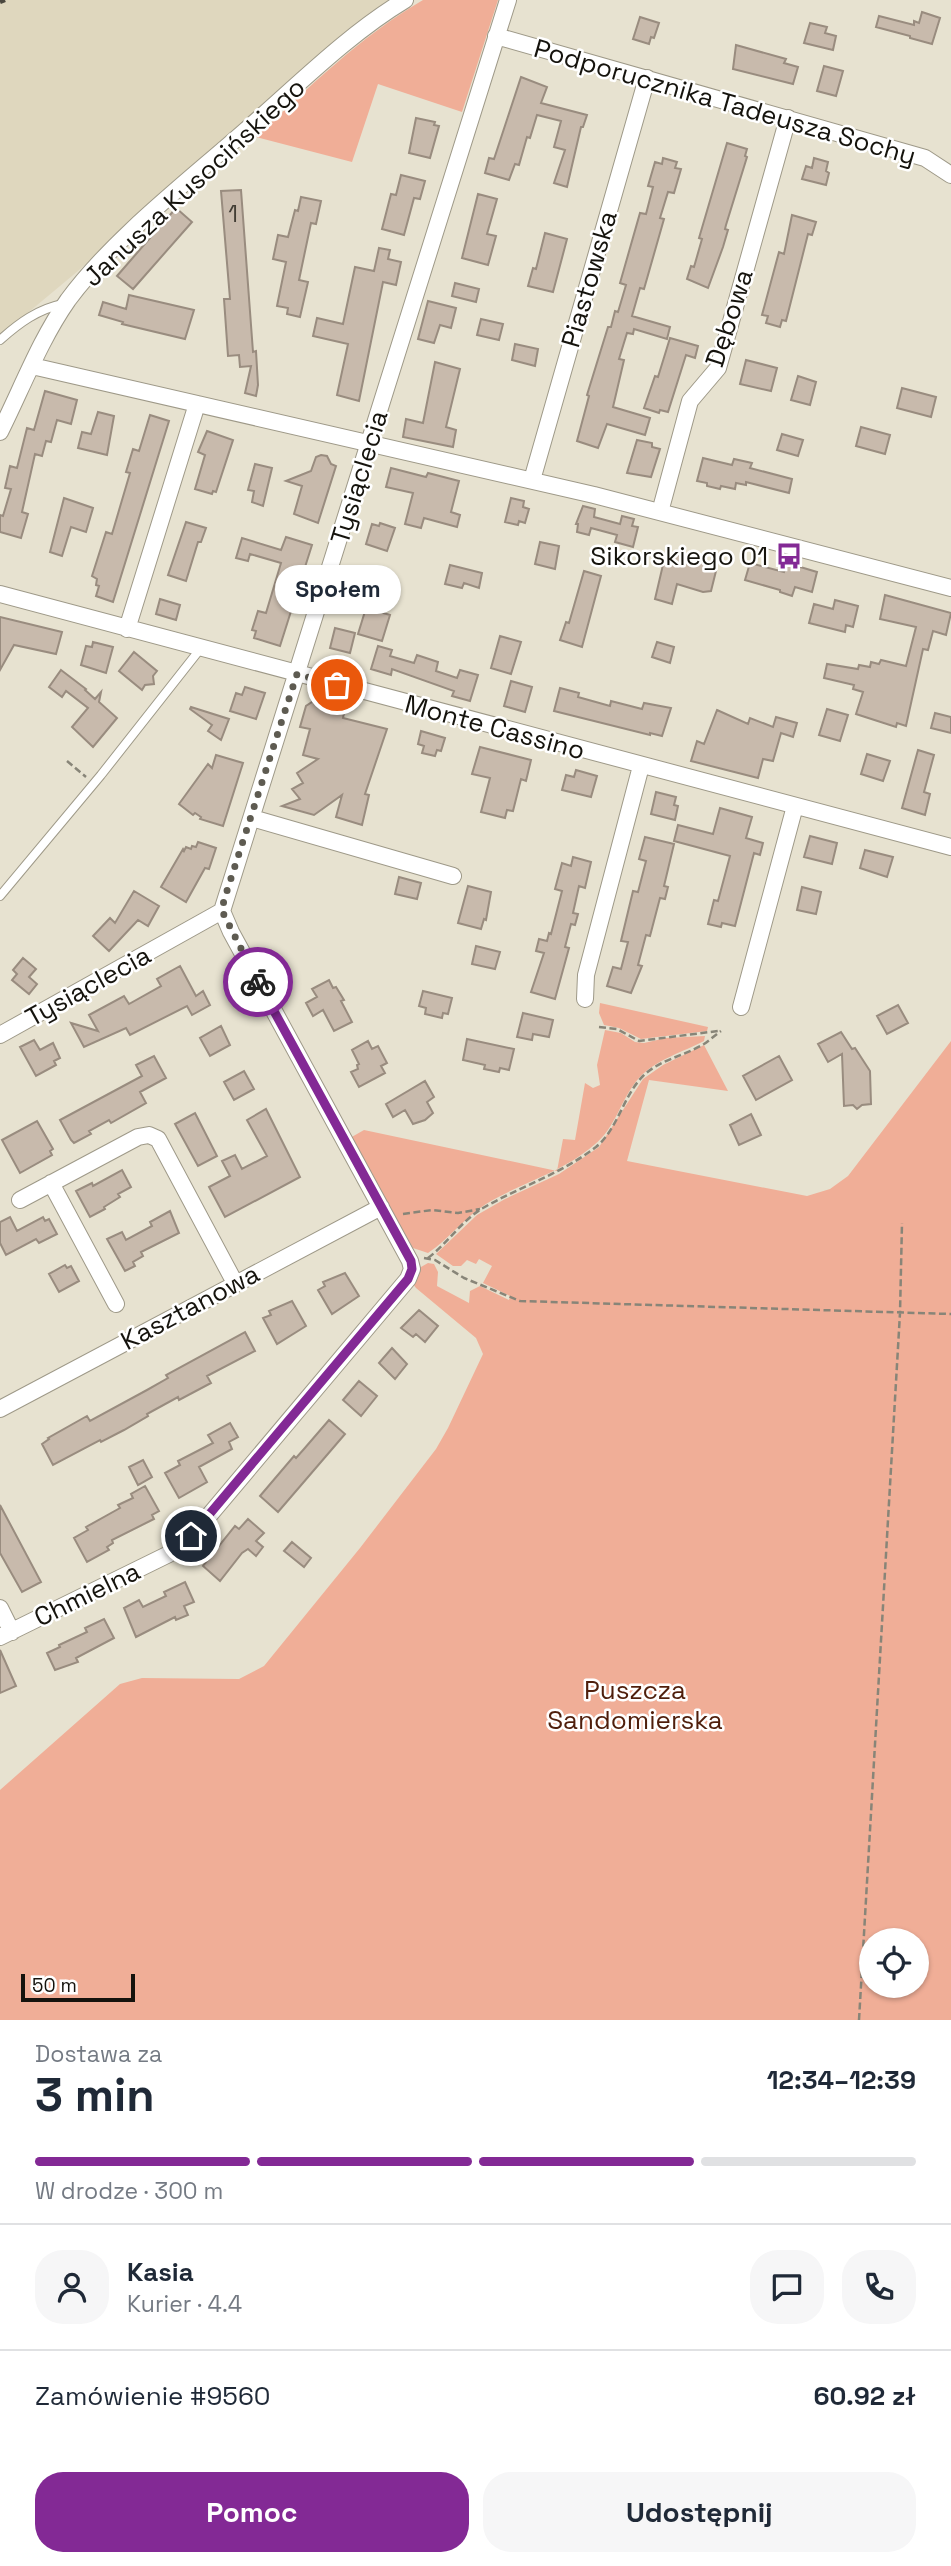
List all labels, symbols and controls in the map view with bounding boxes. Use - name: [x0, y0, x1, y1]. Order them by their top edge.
- street label: Podporucznika Tadeusza Sochy: [530, 31, 920, 173]
- street label: Janusza Kusocińskiego: [76, 70, 312, 294]
- house number: 1: [228, 199, 238, 229]
- street label: Piastowska: [553, 207, 625, 351]
- street label: Dębowa: [697, 265, 761, 371]
- street label: Tysiąclecia: [323, 406, 395, 548]
- place label: Sikorskiego 01: [590, 539, 768, 573]
- bus stop icon: Sikorskiego 01: [774, 541, 804, 571]
- callout: Społem: [274, 566, 400, 615]
- text: Społem: [295, 574, 381, 604]
- pin: [307, 655, 367, 715]
- icon: bag: [318, 666, 356, 704]
- street label: Monte Cassino: [401, 687, 589, 767]
- street label: Tysiąclecia: [19, 938, 157, 1034]
- courier: [223, 947, 293, 1017]
- icon: bike: [239, 963, 277, 1001]
- street label: Kasztanowa: [115, 1256, 265, 1358]
- pin: [161, 1506, 221, 1566]
- icon: home: [172, 1517, 210, 1555]
- street label: Chmielna: [28, 1554, 146, 1634]
- park label: Puszcza Sandomierska: [547, 1673, 723, 1737]
- map controls: [859, 1928, 929, 1998]
- button: locate: [859, 1928, 929, 1998]
- scale bar: [21, 1971, 135, 2003]
- text: 50 m: [32, 1973, 77, 1998]
- text: Dostawa za: [35, 2039, 162, 2069]
- text: 12:34–12:39: [767, 2063, 916, 2097]
- text: 3 min: [35, 2066, 155, 2124]
- text: W drodze · 300 m: [35, 2176, 223, 2206]
- button: person: [35, 2250, 109, 2324]
- button: chat: [750, 2250, 824, 2324]
- button: phone: [842, 2250, 916, 2324]
- text: Kasia: [127, 2255, 194, 2289]
- text: Kurier · 4.4: [127, 2289, 242, 2319]
- text: Zamówienie #9560: [35, 2379, 271, 2413]
- text: 60.92 zł: [814, 2379, 916, 2413]
- button: Pomoc: [35, 2472, 469, 2552]
- button: Udostępnij: [483, 2472, 916, 2552]

